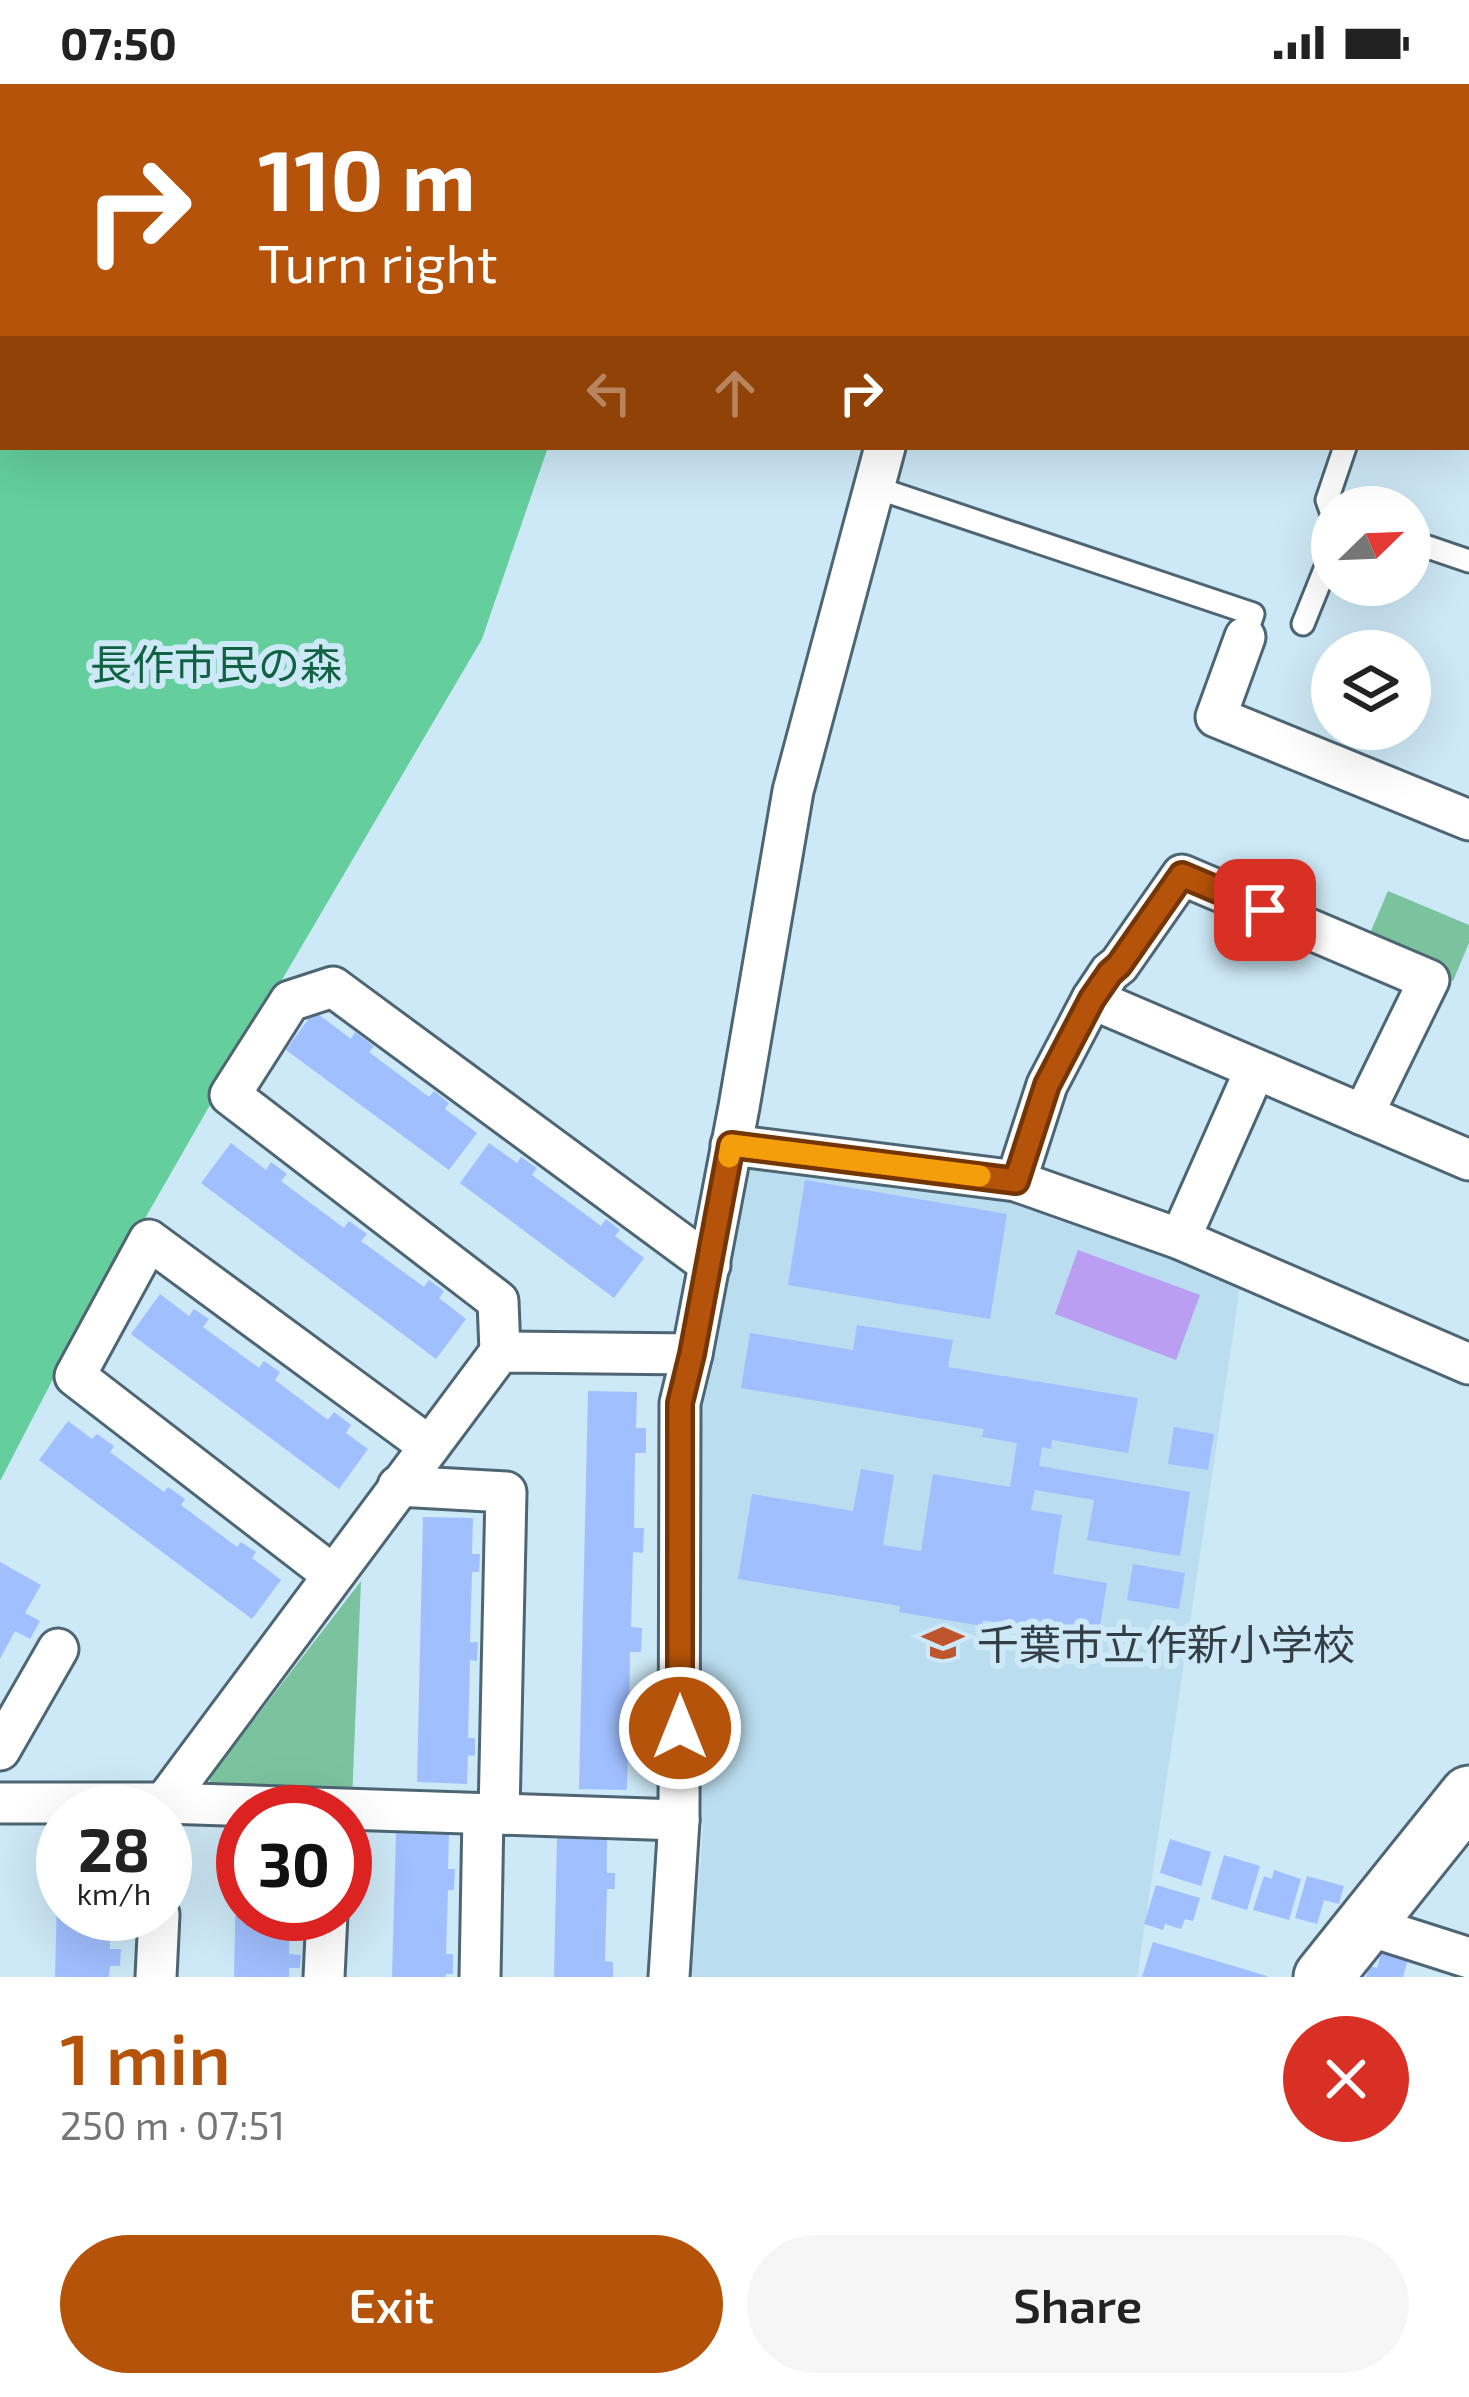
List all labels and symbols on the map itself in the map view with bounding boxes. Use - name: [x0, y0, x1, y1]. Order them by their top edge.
- north arrow: [1311, 486, 1431, 606]
- park label: 長作市民の森: [90, 638, 342, 688]
- pin: [1214, 859, 1316, 961]
- place label: 千葉市立作新小学校: [977, 1618, 1355, 1668]
- school or university icon: 千葉市立作新小学校: [920, 1620, 966, 1666]
- position arrow: [617, 1665, 743, 1791]
- speed limit sign: 30: [216, 1785, 372, 1941]

